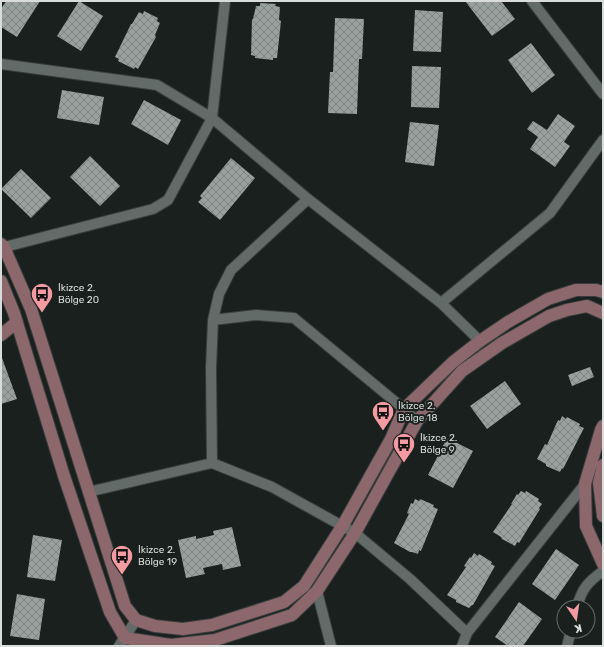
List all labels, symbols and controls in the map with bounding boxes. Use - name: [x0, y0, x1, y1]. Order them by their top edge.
- bus stop icon: İkizce 2. Bölge 20: [29, 281, 55, 314]
- place label: İkizce 2. Bölge 20: [58, 282, 99, 306]
- bus stop icon: İkizce 2. Bölge 18: [370, 399, 396, 432]
- place label: İkizce 2. Bölge 18: [398, 400, 438, 424]
- bus stop icon: İkizce 2. Bölge 9: [391, 431, 417, 464]
- place label: İkizce 2. Bölge 9: [420, 432, 457, 456]
- bus stop icon: İkizce 2. Bölge 19: [109, 543, 135, 576]
- place label: İkizce 2. Bölge 19: [138, 544, 177, 568]
- north arrow: [556, 599, 596, 639]
- text: K: [572, 621, 583, 636]

